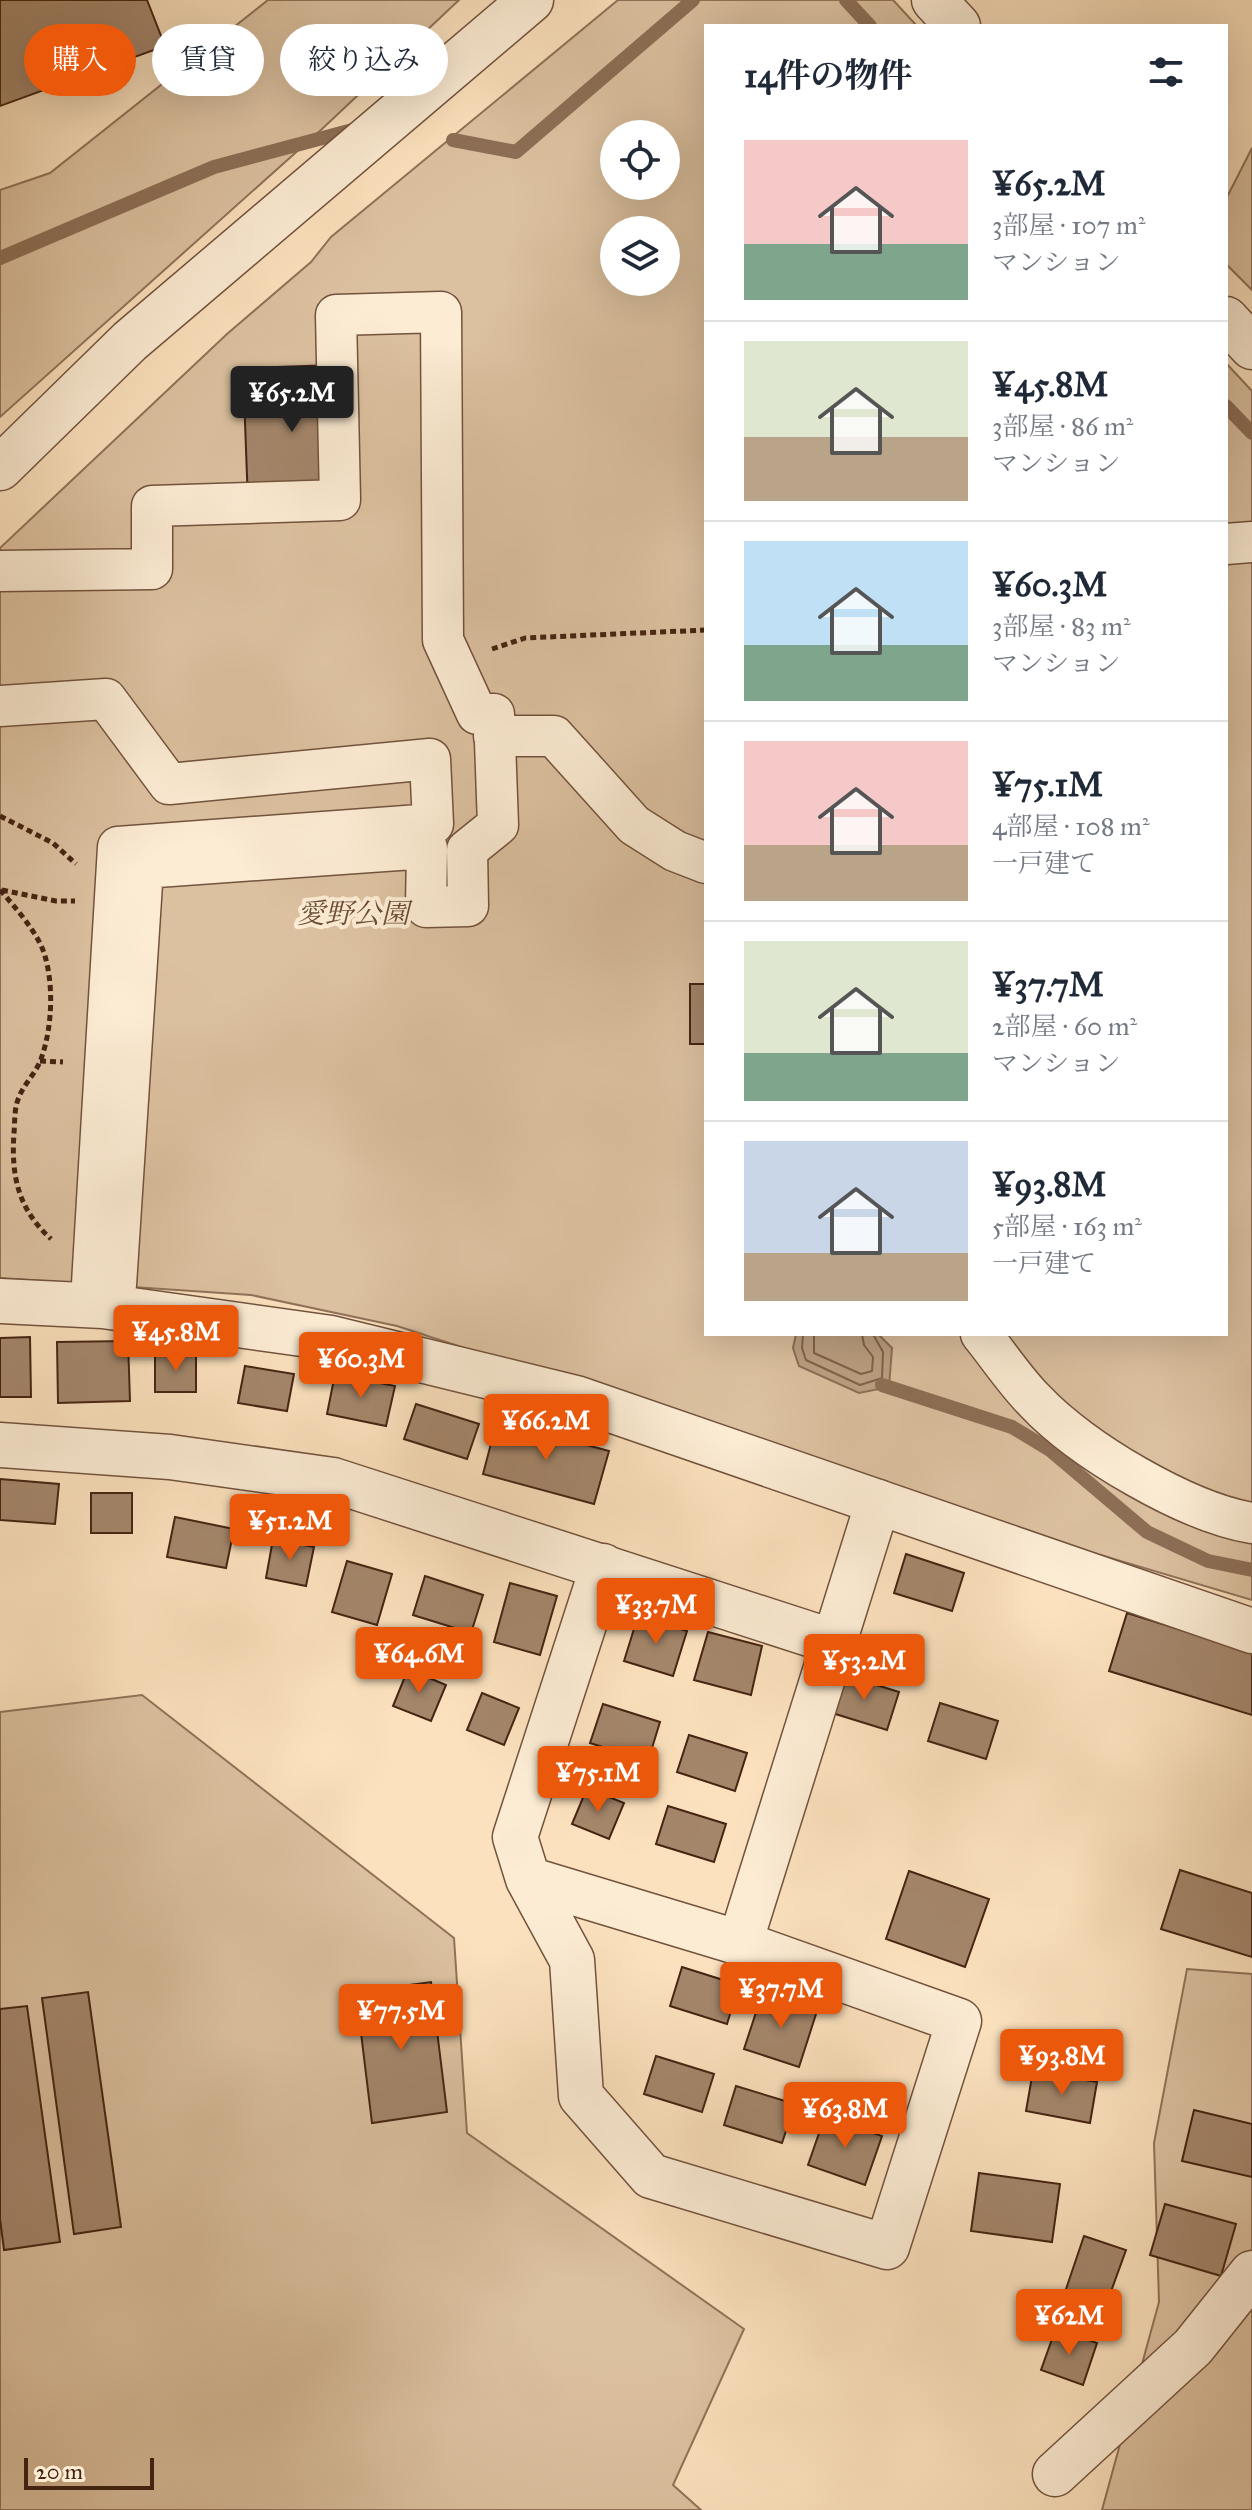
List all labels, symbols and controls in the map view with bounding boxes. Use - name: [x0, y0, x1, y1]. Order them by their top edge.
- chip: 購入: [24, 24, 136, 96]
- chip: 賃貸: [152, 24, 264, 96]
- chip: 絞り込み: [280, 24, 448, 96]
- icon: filters: [1144, 50, 1188, 94]
- text: 14件の物件: [744, 55, 912, 96]
- map controls: [600, 120, 680, 296]
- button: locate: [600, 120, 680, 200]
- text: ¥65.2M: [992, 163, 1106, 204]
- icon: home: [808, 172, 904, 268]
- text: 3部屋 · 107 m²: [992, 209, 1145, 241]
- button: layers: [600, 216, 680, 296]
- text: マンション: [992, 246, 1121, 278]
- text: ¥45.8M: [992, 364, 1108, 405]
- pin: ¥65.2M: [227, 366, 357, 434]
- icon: home: [808, 373, 904, 469]
- text: ¥65.2M: [249, 376, 335, 408]
- text: 3部屋 · 86 m²: [992, 410, 1133, 442]
- text: マンション: [992, 447, 1121, 479]
- text: ¥60.3M: [992, 564, 1107, 605]
- icon: home: [808, 573, 904, 669]
- text: 3部屋 · 83 m²: [992, 610, 1131, 642]
- text: マンション: [992, 647, 1121, 679]
- text: ¥75.1M: [992, 764, 1103, 805]
- icon: home: [808, 773, 904, 869]
- text: 4部屋 · 108 m²: [992, 810, 1149, 842]
- text: 一戸建て: [992, 847, 1096, 879]
- park label: 愛野公園: [297, 896, 413, 931]
- text: ¥37.7M: [992, 964, 1104, 1005]
- icon: home: [808, 973, 904, 1069]
- text: 2部屋 · 60 m²: [992, 1010, 1137, 1042]
- text: マンション: [992, 1047, 1121, 1079]
- text: ¥93.8M: [992, 1164, 1106, 1205]
- icon: home: [808, 1173, 904, 1269]
- text: 5部屋 · 163 m²: [992, 1210, 1142, 1242]
- text: 一戸建て: [992, 1247, 1096, 1279]
- pin: ¥45.8M: [111, 1305, 241, 1373]
- text: ¥45.8M: [131, 1315, 221, 1347]
- pin: ¥60.3M: [296, 1332, 426, 1400]
- text: ¥60.3M: [317, 1342, 405, 1374]
- pin: ¥66.2M: [481, 1394, 611, 1462]
- text: ¥66.2M: [502, 1404, 590, 1436]
- pin: ¥51.2M: [225, 1494, 355, 1562]
- text: ¥51.2M: [248, 1504, 332, 1536]
- pin: ¥33.7M: [591, 1578, 721, 1646]
- text: ¥33.7M: [615, 1588, 697, 1620]
- pin: ¥64.6M: [354, 1627, 484, 1695]
- pin: ¥53.2M: [799, 1634, 929, 1702]
- text: ¥64.6M: [373, 1637, 465, 1669]
- text: ¥53.2M: [822, 1644, 906, 1676]
- pin: ¥75.1M: [533, 1746, 663, 1814]
- text: ¥75.1M: [556, 1756, 640, 1788]
- pin: ¥37.7M: [716, 1962, 846, 2030]
- text: ¥37.7M: [738, 1972, 824, 2004]
- pin: ¥77.5M: [336, 1984, 466, 2052]
- text: ¥77.5M: [357, 1994, 445, 2026]
- pin: ¥93.8M: [997, 2029, 1127, 2097]
- text: ¥93.8M: [1018, 2039, 1106, 2071]
- pin: ¥63.8M: [780, 2082, 910, 2150]
- text: ¥63.8M: [802, 2092, 888, 2124]
- pin: ¥62M: [1022, 2289, 1116, 2357]
- text: ¥62M: [1034, 2299, 1104, 2331]
- scale bar: [24, 2454, 154, 2490]
- text: 20 m: [36, 2458, 83, 2485]

